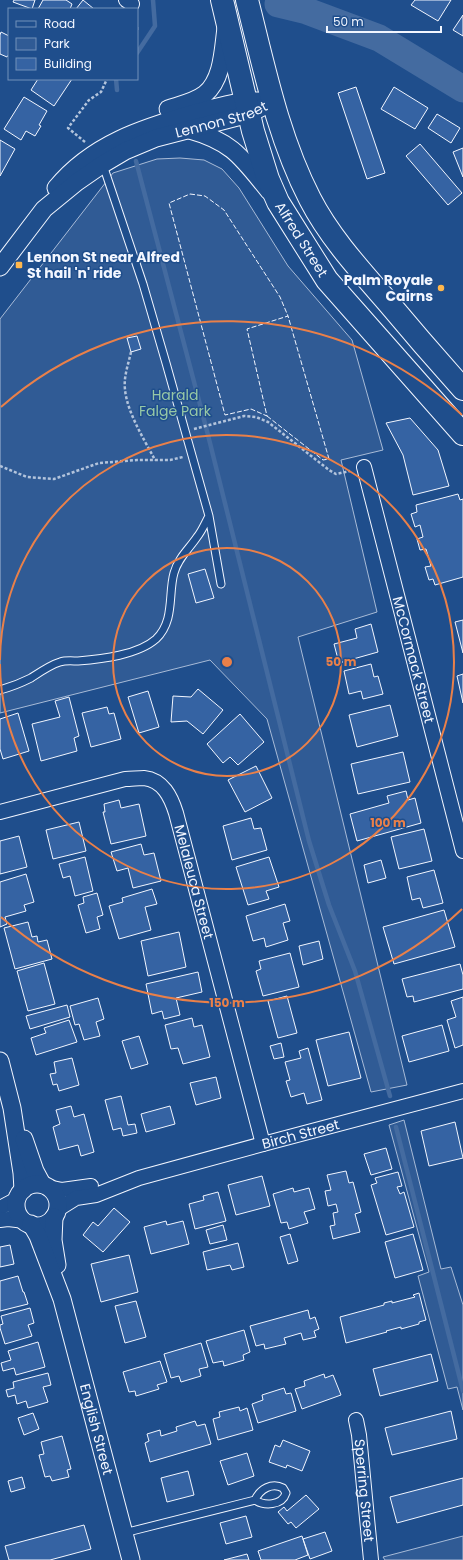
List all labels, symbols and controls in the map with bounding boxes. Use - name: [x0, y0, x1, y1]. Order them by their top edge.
- legend: [8, 8, 138, 80]
- scale bar: [327, 8, 441, 34]
- text: 50 m: [333, 13, 364, 30]
- text: Road: [44, 15, 75, 32]
- text: Park: [44, 35, 71, 52]
- text: Building: [44, 55, 92, 72]
- street label: Lennon Street: [173, 96, 271, 143]
- street label: Alfred Street: [270, 198, 333, 281]
- place label: Lennon St near Alfred St hail 'n' ride: [27, 247, 180, 283]
- marker: Lennon St near Alfred St hail 'n' ride: [14, 260, 24, 270]
- place label: Palm Royale Cairns: [344, 270, 433, 306]
- marker: Palm Royale Cairns: [436, 283, 446, 293]
- park label: Harald Falge Park: [139, 385, 212, 421]
- street label: McCormack Street: [388, 594, 440, 725]
- text: 50 m: [326, 653, 357, 670]
- centre of rings: [220, 655, 234, 669]
- text: 100 m: [370, 814, 406, 831]
- street label: Melaleuca Street: [169, 822, 219, 941]
- text: 150 m: [209, 994, 245, 1011]
- street label: Birch Street: [260, 1114, 342, 1154]
- street label: English Street: [75, 1381, 118, 1477]
- street label: Sperring Street: [349, 1438, 379, 1543]

